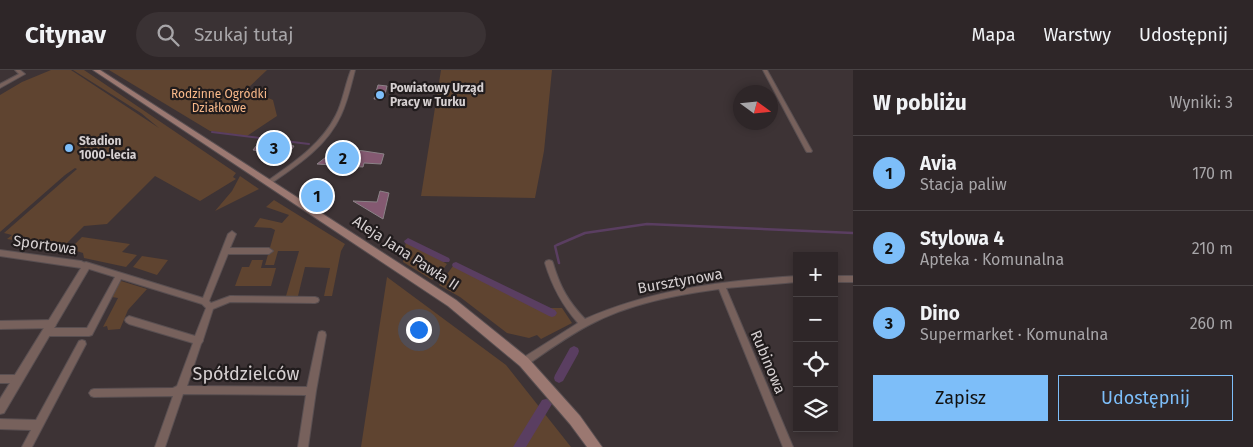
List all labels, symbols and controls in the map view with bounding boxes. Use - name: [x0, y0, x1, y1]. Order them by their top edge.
- search box: [136, 12, 486, 57]
- text: Citynav: [25, 21, 106, 49]
- icon: search: [154, 21, 182, 49]
- text: Szukaj tutaj: [194, 23, 294, 46]
- text: Mapa: [971, 24, 1016, 46]
- text: Warstwy: [1044, 24, 1111, 46]
- text: Udostępnij: [1139, 24, 1228, 46]
- place label: Powiatowy Urząd Pracy w Turku: [390, 81, 484, 109]
- north arrow: [733, 85, 778, 130]
- park label: Rodzinne Ogródki Działkowe: [171, 87, 267, 115]
- marker: Powiatowy Urząd Pracy w Turku: [374, 89, 386, 101]
- text: W pobliżu: [873, 90, 967, 116]
- text: Wyniki: 3: [1169, 93, 1233, 112]
- pin: 3: [258, 129, 290, 167]
- place label: Stadion 1000-lecia: [79, 134, 137, 162]
- pin: 2: [327, 139, 359, 177]
- marker: Stadion 1000-lecia: [63, 142, 75, 154]
- text: Avia: [920, 152, 957, 175]
- text: 1: [885, 164, 893, 183]
- text: 170 m: [1192, 164, 1233, 183]
- text: Stacja paliw: [920, 175, 1007, 194]
- pin: 1: [301, 177, 333, 215]
- street label: Aleja Jana Pawła II: [349, 212, 463, 294]
- text: Stylowa 4: [920, 227, 1004, 250]
- street label: Sportowa: [12, 232, 78, 258]
- text: 2: [885, 239, 893, 258]
- text: 210 m: [1192, 239, 1233, 258]
- text: Apteka · Komunalna: [920, 250, 1064, 269]
- map controls: [793, 252, 838, 432]
- button: +: [793, 252, 838, 297]
- street label: Bursztynowa: [636, 265, 724, 297]
- button: −: [793, 297, 838, 342]
- text: Dino: [920, 302, 960, 325]
- text: 3: [885, 314, 893, 333]
- text: 260 m: [1190, 314, 1233, 333]
- your location: [406, 317, 432, 343]
- text: Supermarket · Komunalna: [920, 325, 1108, 344]
- street label: Rubinowa: [747, 328, 789, 396]
- button: locate: [793, 342, 838, 387]
- street label: Spółdzielców: [193, 363, 299, 385]
- button: Zapisz: [873, 375, 1048, 421]
- button: Udostępnij: [1058, 375, 1233, 421]
- button: layers: [793, 387, 838, 432]

